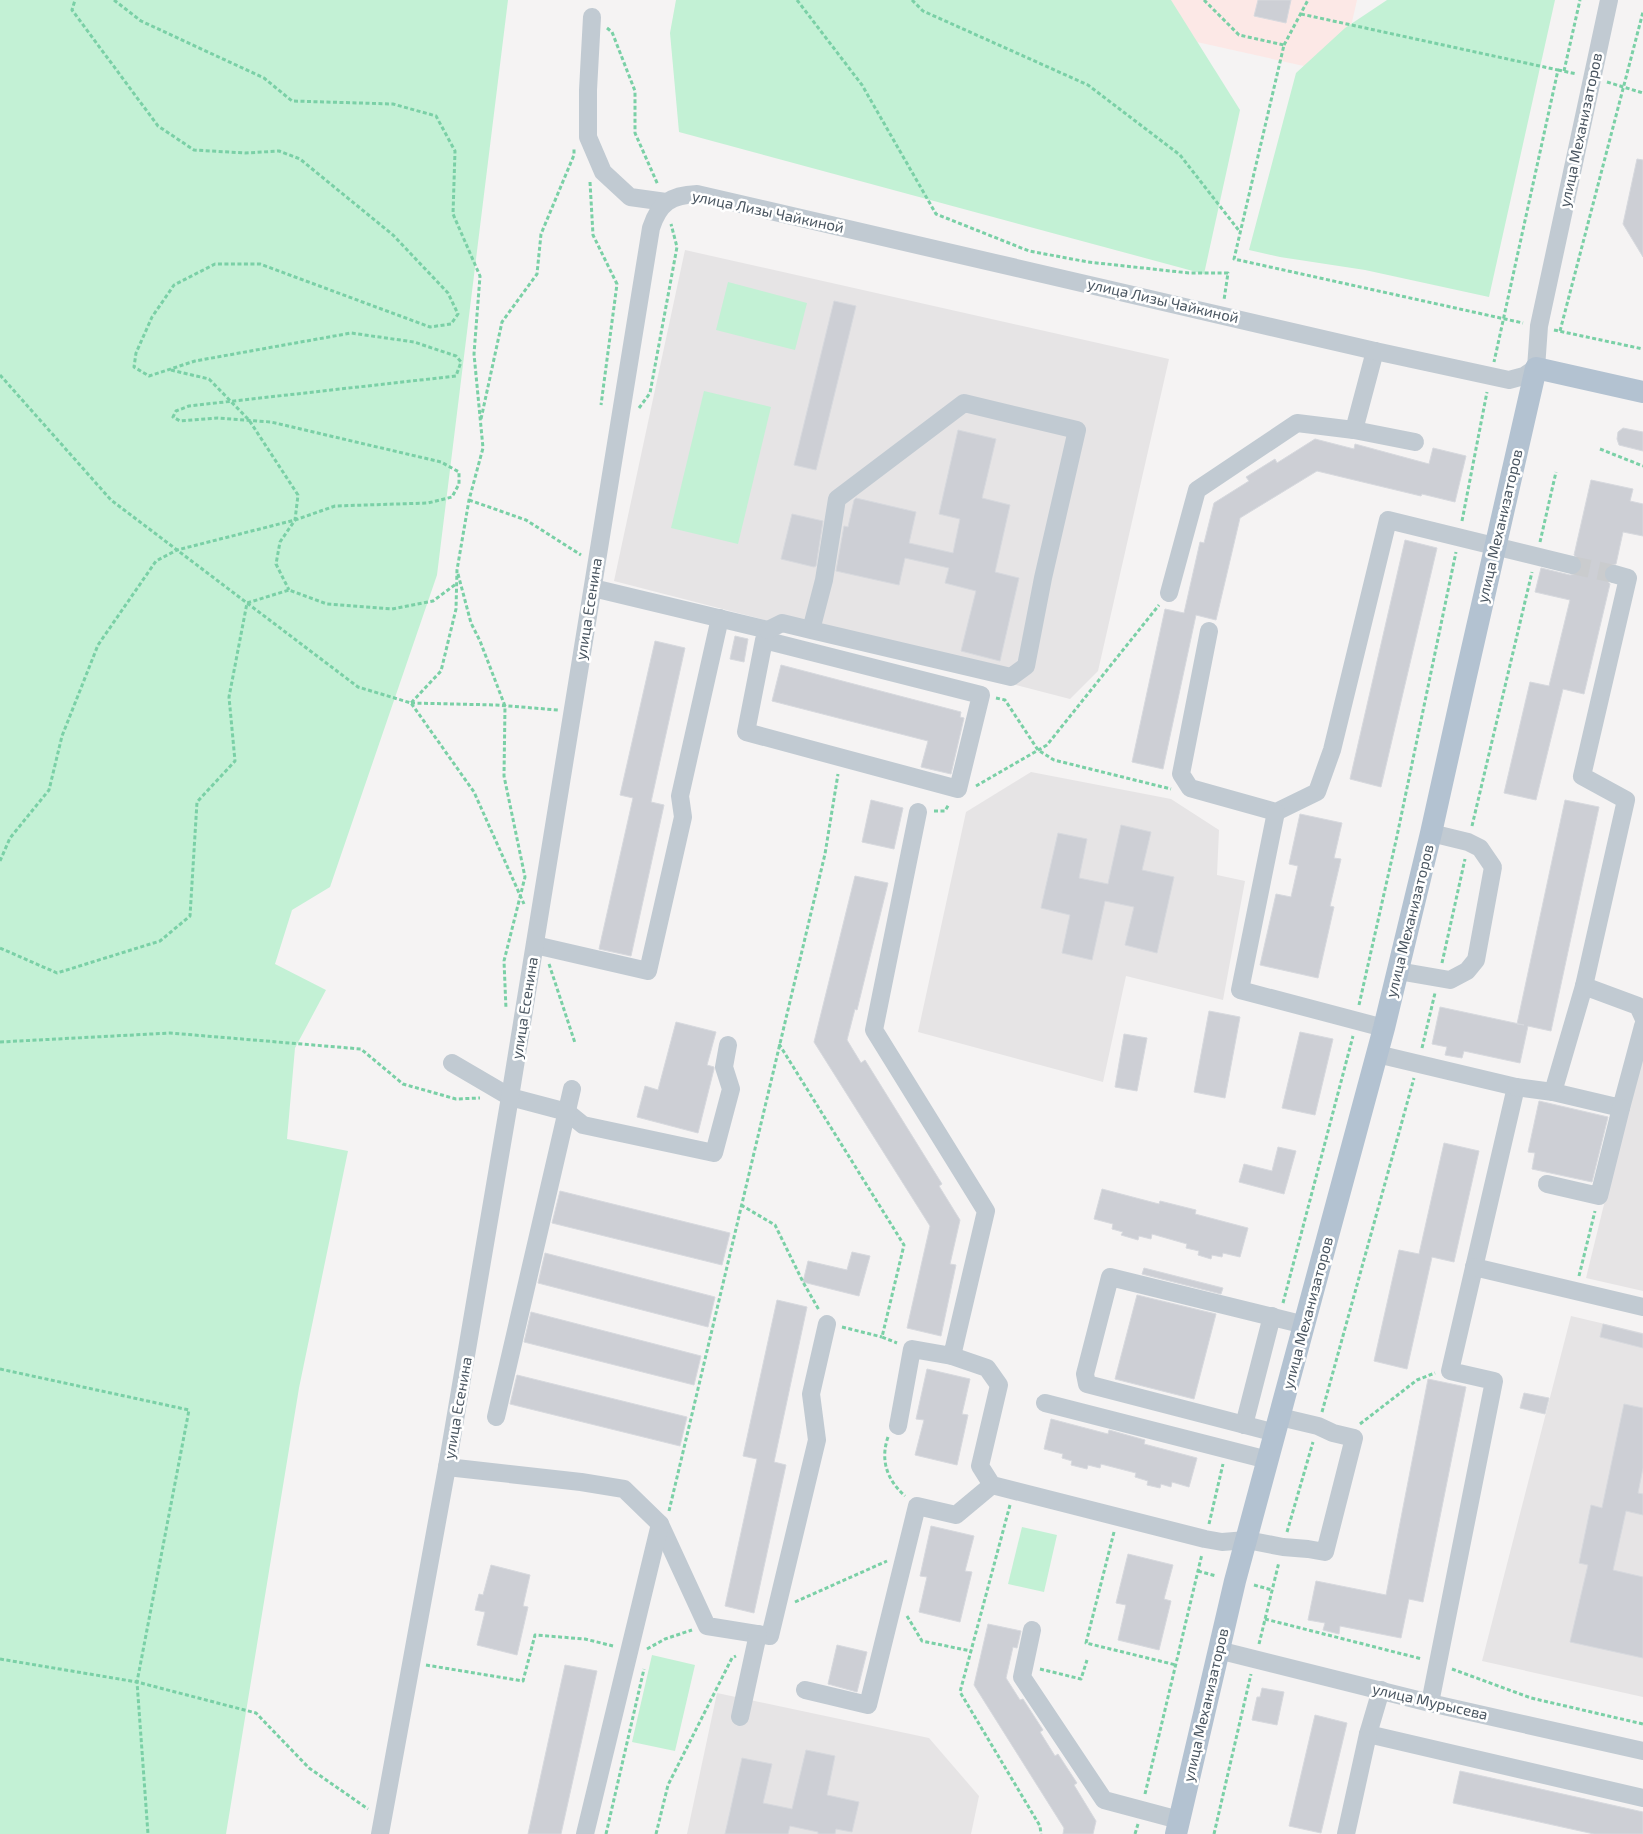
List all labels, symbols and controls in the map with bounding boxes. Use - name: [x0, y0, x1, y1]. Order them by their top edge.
- street label: улица Механизаторов: [1555, 51, 1606, 209]
- street label: улица Лизы Чайкиной: [690, 186, 846, 237]
- street label: улица Лизы Чайкиной: [1086, 274, 1241, 327]
- street label: улица Механизаторов: [1473, 447, 1526, 605]
- street label: улица Есенина: [571, 556, 606, 661]
- street label: улица Механизаторов: [1381, 842, 1438, 999]
- street label: улица Есенина: [507, 955, 542, 1060]
- street label: улица Механизаторов: [1278, 1234, 1337, 1391]
- street label: улица Есенина: [439, 1355, 476, 1460]
- street label: улица Механизаторов: [1179, 1626, 1232, 1784]
- street label: улица Мурысева: [1371, 1679, 1490, 1724]

